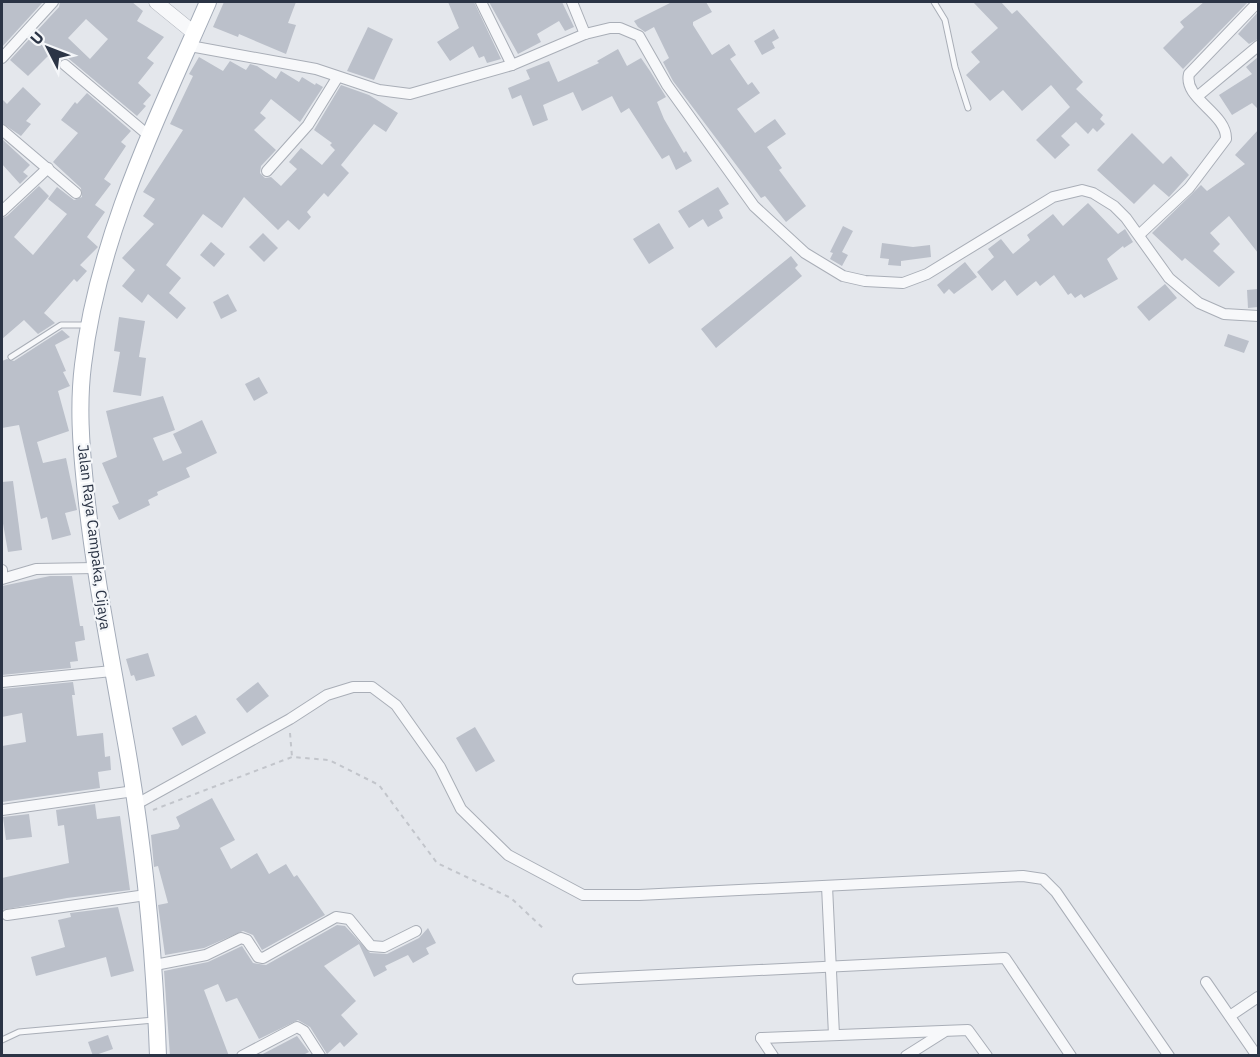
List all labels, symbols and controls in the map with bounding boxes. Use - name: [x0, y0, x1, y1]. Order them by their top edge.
- north arrow: [18, 18, 78, 78]
- text: U: [26, 27, 48, 49]
- street label: Jalan Raya Campaka, Cijaya: [74, 443, 115, 631]

